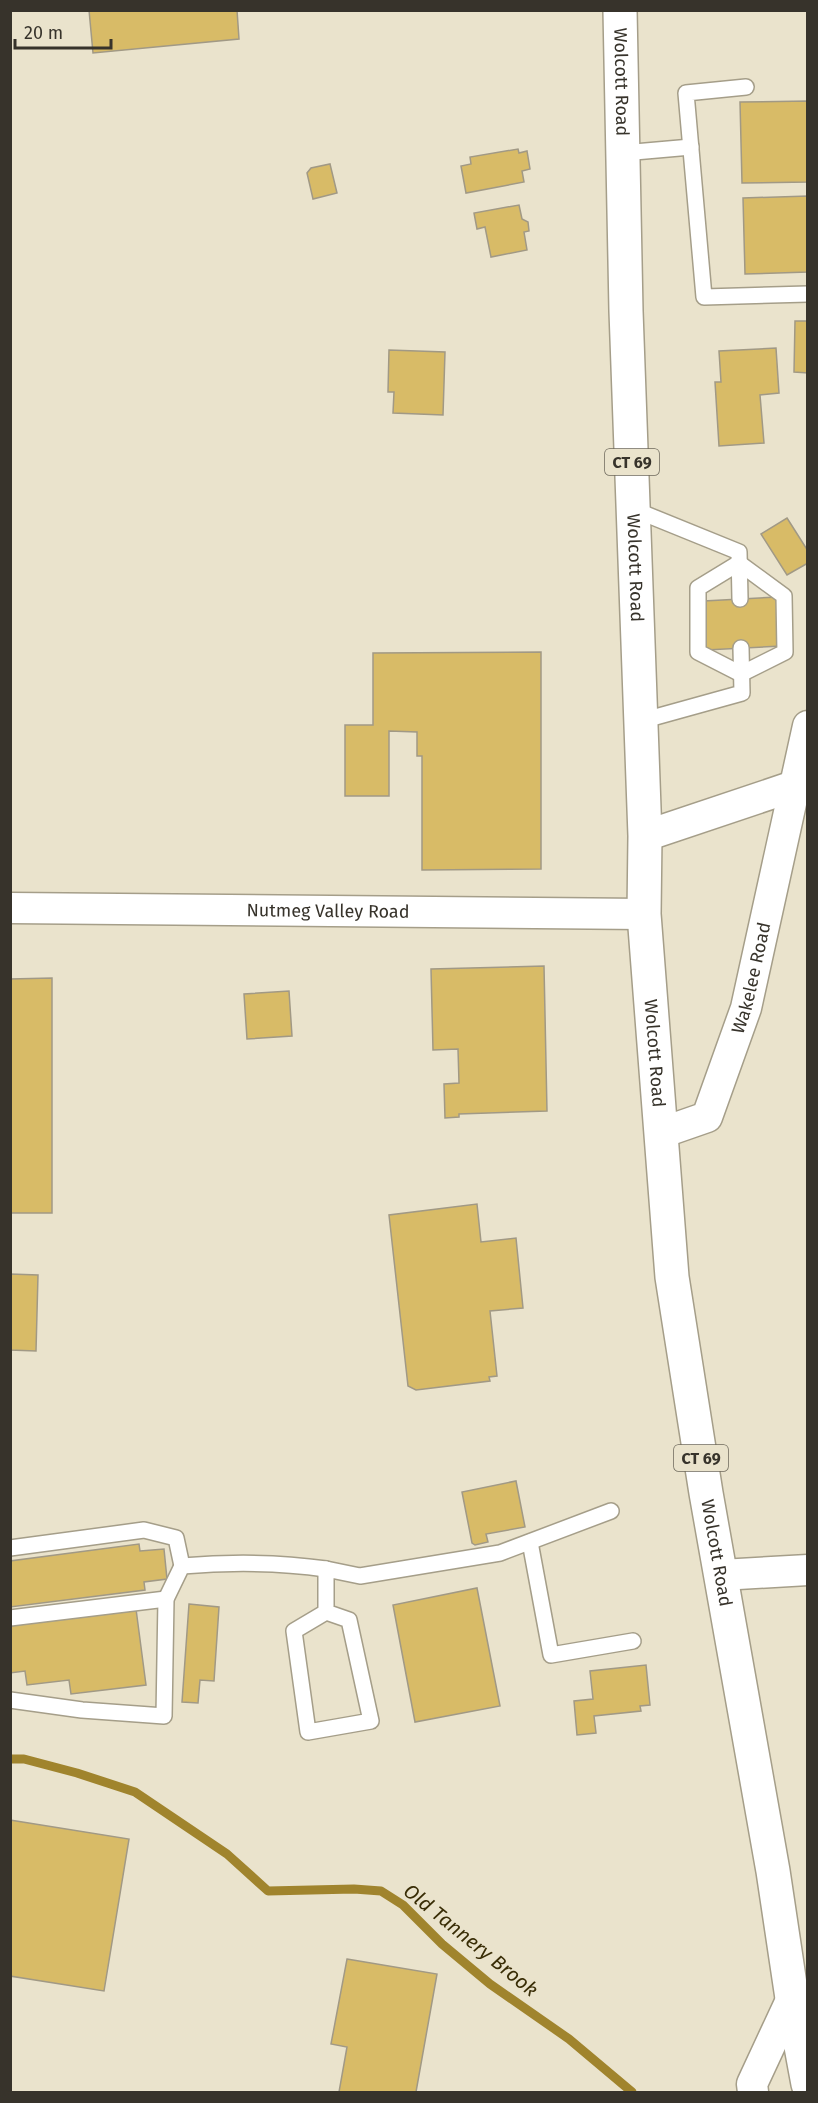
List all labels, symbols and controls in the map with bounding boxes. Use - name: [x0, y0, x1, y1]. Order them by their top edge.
- scale bar: [15, 12, 111, 50]
- text: 20 m: [24, 22, 63, 44]
- street label: Wolcott Road: [609, 28, 634, 136]
- road number: CT 69: [605, 449, 659, 475]
- street label: Wolcott Road: [622, 513, 648, 622]
- street label: Nutmeg Valley Road: [246, 899, 410, 923]
- street label: Wakelee Road: [727, 920, 776, 1037]
- street label: Wolcott Road: [640, 998, 670, 1108]
- road number: CT 69: [674, 1445, 728, 1471]
- street label: Wolcott Road: [696, 1498, 737, 1608]
- water label: Old Tannery Brook: [399, 1878, 543, 2002]

